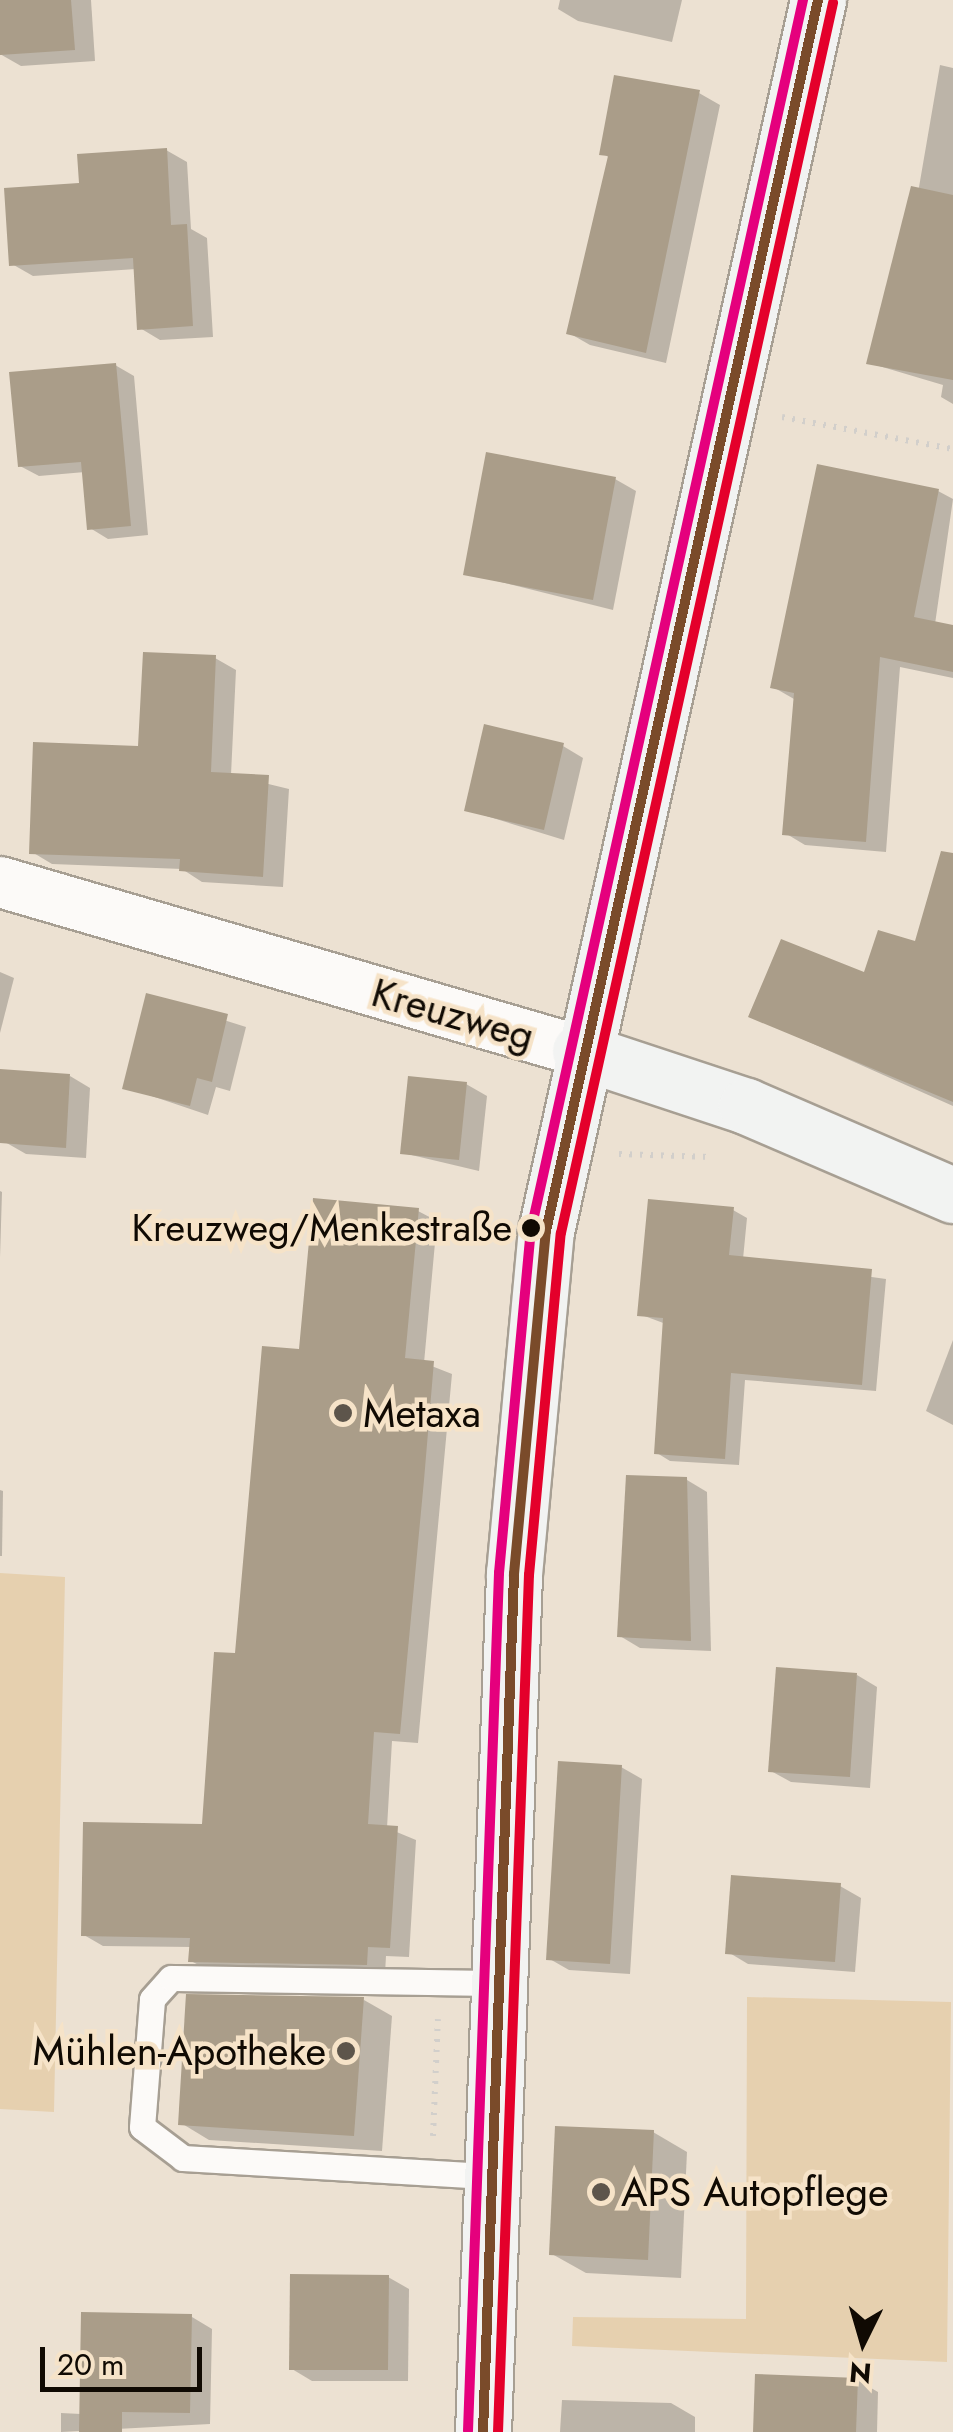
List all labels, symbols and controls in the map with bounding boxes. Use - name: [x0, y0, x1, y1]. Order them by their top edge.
- street label: Kreuzweg: [366, 968, 540, 1060]
- place label: Kreuzweg/Menkestraße: [132, 1205, 512, 1251]
- marker: Kreuzweg/Menkestraße: [521, 1218, 541, 1238]
- place label: Metaxa: [363, 1389, 481, 1437]
- marker: Metaxa: [332, 1402, 354, 1424]
- place label: Mühlen-Apotheke: [33, 2027, 326, 2075]
- marker: Mühlen-Apotheke: [335, 2040, 357, 2062]
- place label: APS Autopflege: [621, 2168, 889, 2216]
- marker: APS Autopflege: [590, 2181, 612, 2203]
- north arrow: [813, 2292, 913, 2392]
- scale bar: [45, 2327, 208, 2389]
- text: 20 m: [57, 2343, 124, 2386]
- text: N: [847, 2351, 873, 2394]

